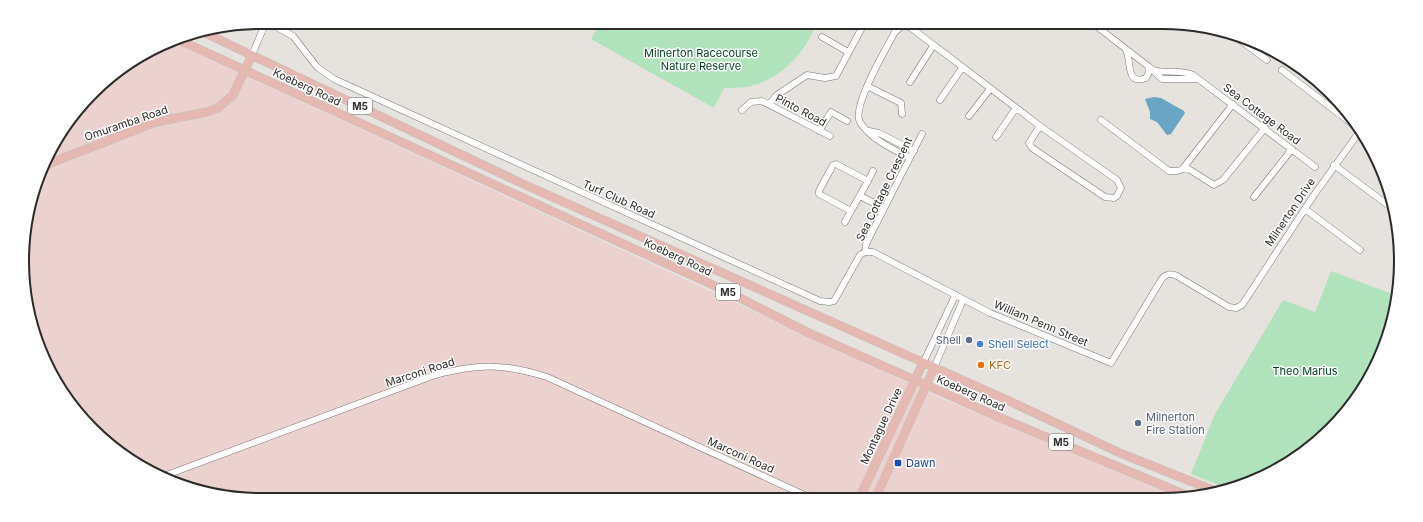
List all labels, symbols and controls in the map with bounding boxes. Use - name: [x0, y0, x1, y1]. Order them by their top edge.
- park label: Milnerton Racecourse Nature Reserve: [644, 46, 758, 73]
- street label: Koeberg Road: [271, 65, 343, 109]
- street label: Sea Cottage Road: [1220, 80, 1304, 148]
- street label: Pinto Road: [773, 91, 829, 129]
- road number: M5: [348, 98, 372, 114]
- street label: Omuramba Road: [83, 102, 169, 144]
- street label: Sea Cottage Crescent: [853, 134, 915, 243]
- street label: Milnerton Drive: [1262, 175, 1318, 249]
- street label: Turf Club Road: [581, 177, 657, 221]
- street label: Koeberg Road: [642, 235, 714, 279]
- road number: M5: [716, 284, 740, 300]
- street label: William Penn Street: [992, 297, 1091, 349]
- place label: Shell: [936, 333, 961, 347]
- marker: Shell: [964, 335, 974, 345]
- place label: Shell Select: [988, 337, 1049, 351]
- marker: Shell Select: [975, 339, 985, 349]
- street label: Marconi Road: [384, 354, 456, 390]
- place label: KFC: [989, 358, 1011, 372]
- marker: KFC: [976, 360, 986, 370]
- park label: Theo Marius: [1272, 364, 1338, 378]
- street label: Koeberg Road: [935, 372, 1007, 414]
- street label: Montague Drive: [857, 385, 905, 467]
- place label: Milnerton Fire Station: [1146, 410, 1205, 437]
- marker: Milnerton Fire Station: [1133, 418, 1143, 428]
- street label: Marconi Road: [705, 434, 777, 476]
- road number: M5: [1049, 434, 1073, 450]
- place label: Dawn: [906, 456, 936, 470]
- marker: Dawn: [893, 458, 903, 468]

